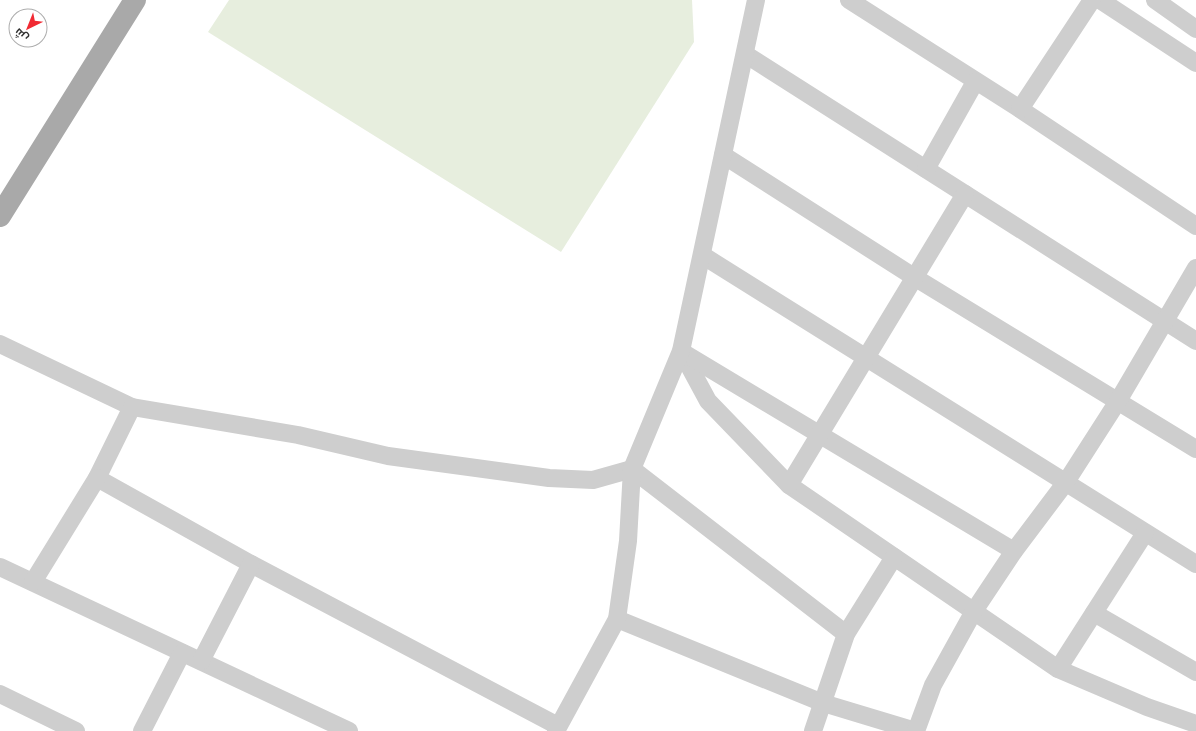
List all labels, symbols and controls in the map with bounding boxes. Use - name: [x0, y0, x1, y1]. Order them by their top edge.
- north arrow: [8, 8, 48, 48]
- text: ش: [11, 25, 31, 46]

